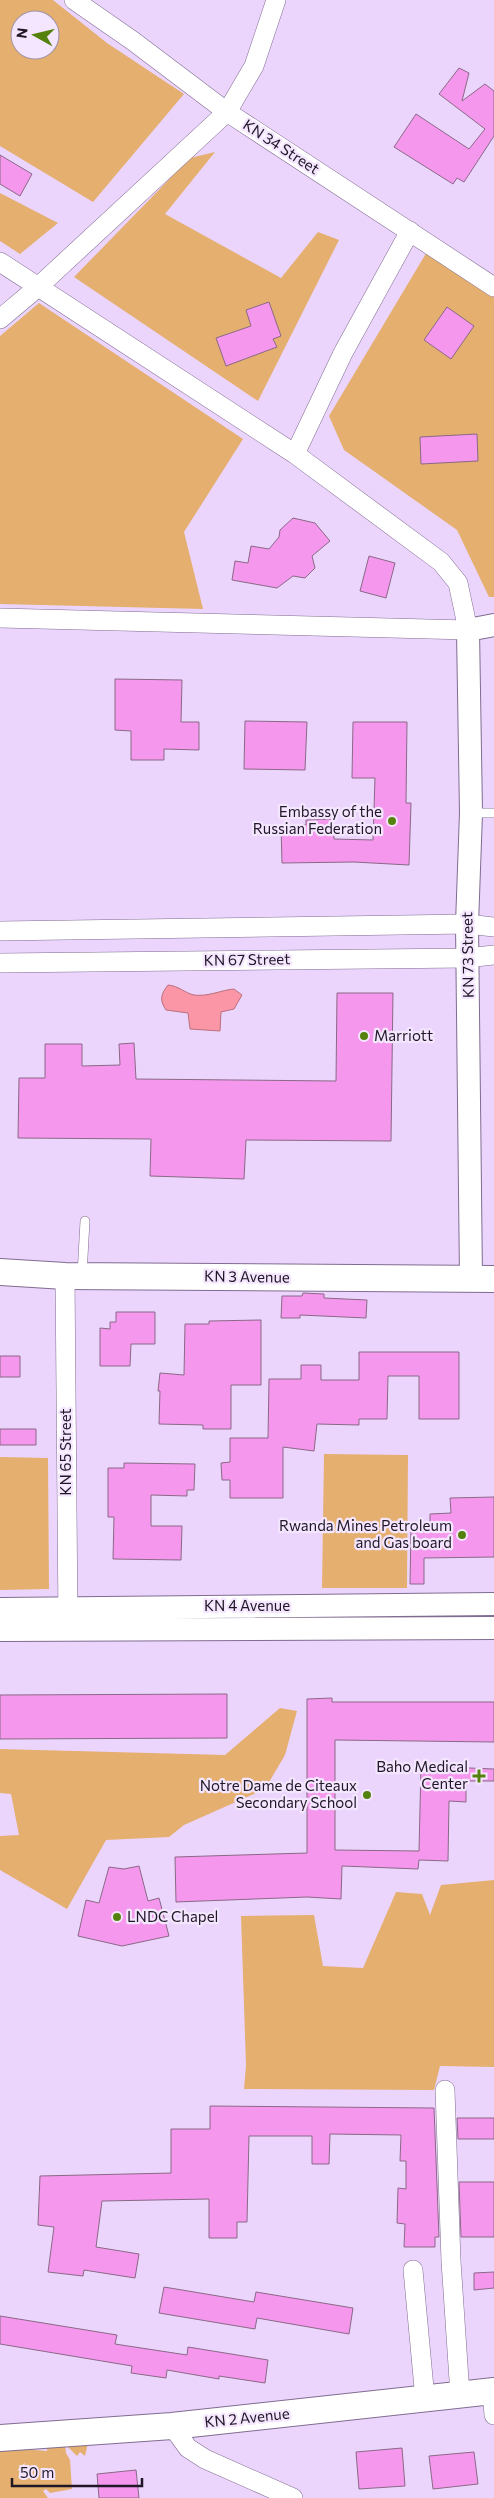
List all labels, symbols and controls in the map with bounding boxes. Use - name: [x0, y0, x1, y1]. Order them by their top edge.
- north arrow: [10, 10, 60, 60]
- text: N: [12, 27, 31, 40]
- street label: KN 34 Street: [240, 115, 323, 177]
- place label: Embassy of the Russian Federation: [253, 802, 382, 837]
- marker: Embassy of the Russian Federation: [386, 815, 398, 827]
- street label: KN 73 Street: [457, 912, 477, 998]
- street label: KN 67 Street: [204, 949, 290, 969]
- place label: Marriott: [374, 1026, 433, 1044]
- marker: Marriott: [358, 1030, 370, 1042]
- street label: KN 3 Avenue: [204, 1266, 290, 1286]
- street label: KN 65 Street: [56, 1408, 74, 1496]
- place label: Rwanda Mines Petroleum and Gas board: [279, 1516, 452, 1551]
- marker: Rwanda Mines Petroleum and Gas board: [456, 1529, 468, 1541]
- street label: KN 4 Avenue: [204, 1596, 290, 1614]
- place label: Baho Medical Center: [376, 1757, 468, 1792]
- marker: Baho Medical Center: [472, 1769, 486, 1783]
- place label: Notre Dame de Citeaux Secondary School: [200, 1776, 357, 1811]
- marker: Notre Dame de Citeaux Secondary School: [361, 1789, 373, 1801]
- place label: LNDC Chapel: [127, 1907, 218, 1925]
- marker: LNDC Chapel: [111, 1911, 123, 1923]
- street label: KN 2 Avenue: [203, 2404, 290, 2430]
- scale bar: [12, 2456, 142, 2488]
- text: 50 m: [20, 2463, 54, 2481]

